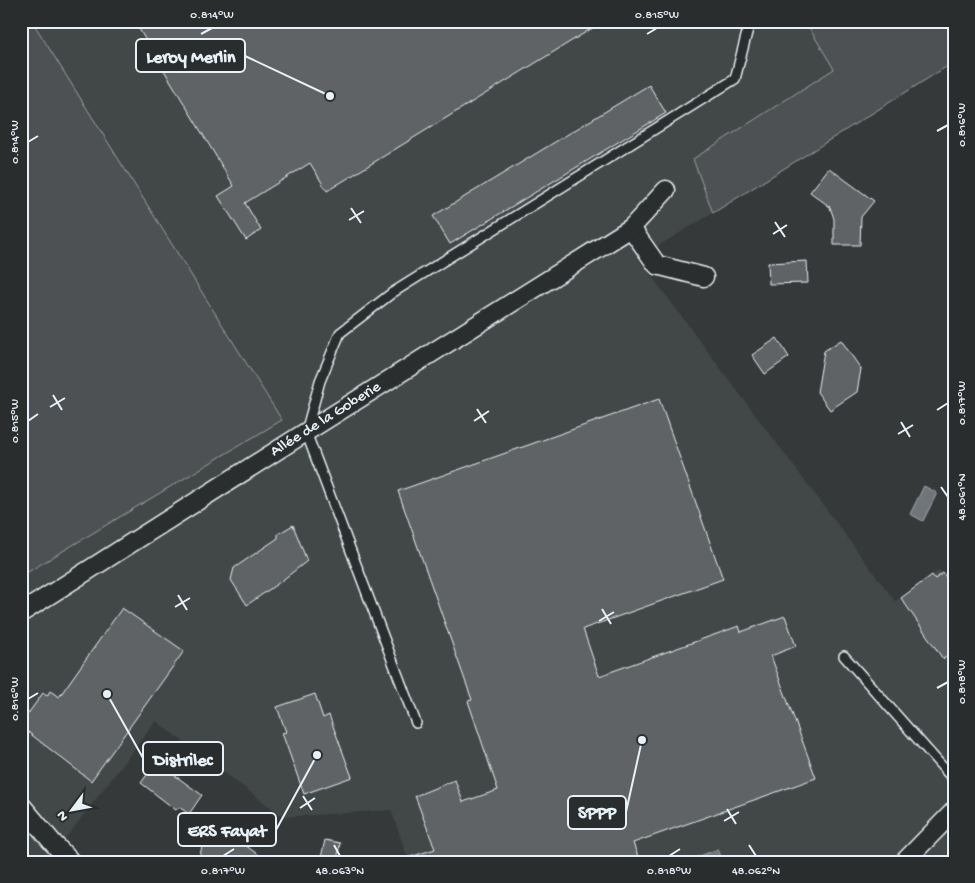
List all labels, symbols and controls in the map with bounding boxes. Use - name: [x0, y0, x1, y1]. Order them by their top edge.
- text: 0.814°W: [190, 9, 234, 23]
- text: 0.815°W: [635, 9, 679, 23]
- callout: Leroy Merlin: [136, 39, 245, 72]
- text: Leroy Merlin: [146, 48, 236, 69]
- text: 0.816°W: [956, 103, 970, 147]
- text: 0.814°W: [9, 120, 23, 164]
- street label: Allée de la Goberie: [267, 377, 385, 462]
- text: 0.817°W: [956, 381, 970, 425]
- text: 0.815°W: [9, 399, 23, 443]
- text: 48.061°N: [956, 473, 970, 521]
- text: 0.818°W: [956, 660, 970, 704]
- text: 0.816°W: [9, 677, 23, 721]
- callout: Distrilec: [143, 742, 223, 775]
- text: Distrilec: [151, 751, 214, 772]
- north arrow: [48, 786, 98, 836]
- callout: SPPP: [568, 796, 626, 829]
- text: SPPP: [578, 804, 617, 825]
- text: N: [53, 807, 73, 824]
- callout: ERS Fayat: [178, 813, 276, 846]
- text: ERS Fayat: [188, 822, 268, 843]
- text: 0.817°W: [201, 865, 245, 879]
- text: 48.063°N: [316, 865, 364, 879]
- text: 0.818°W: [647, 865, 691, 879]
- text: 48.062°N: [732, 865, 780, 879]

